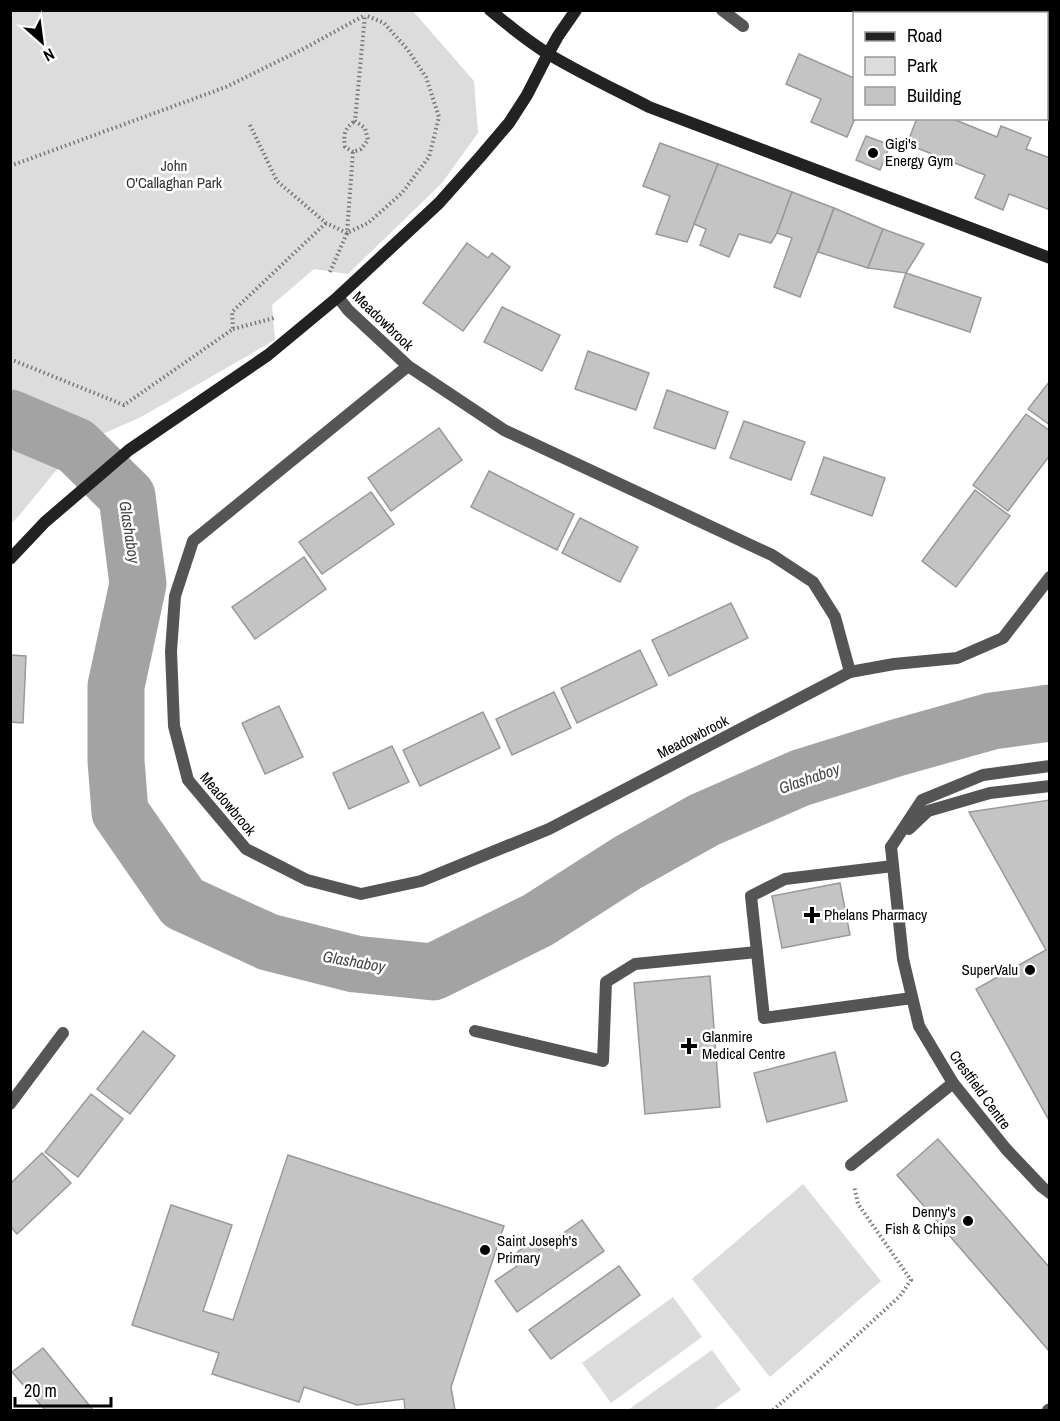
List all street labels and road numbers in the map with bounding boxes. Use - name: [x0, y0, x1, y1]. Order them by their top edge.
- street label: Meadowbrook: [348, 286, 419, 356]
- street label: Meadowbrook: [654, 709, 733, 763]
- street label: Meadowbrook: [196, 767, 262, 841]
- street label: Crestfield Centre: [945, 1046, 1016, 1134]

